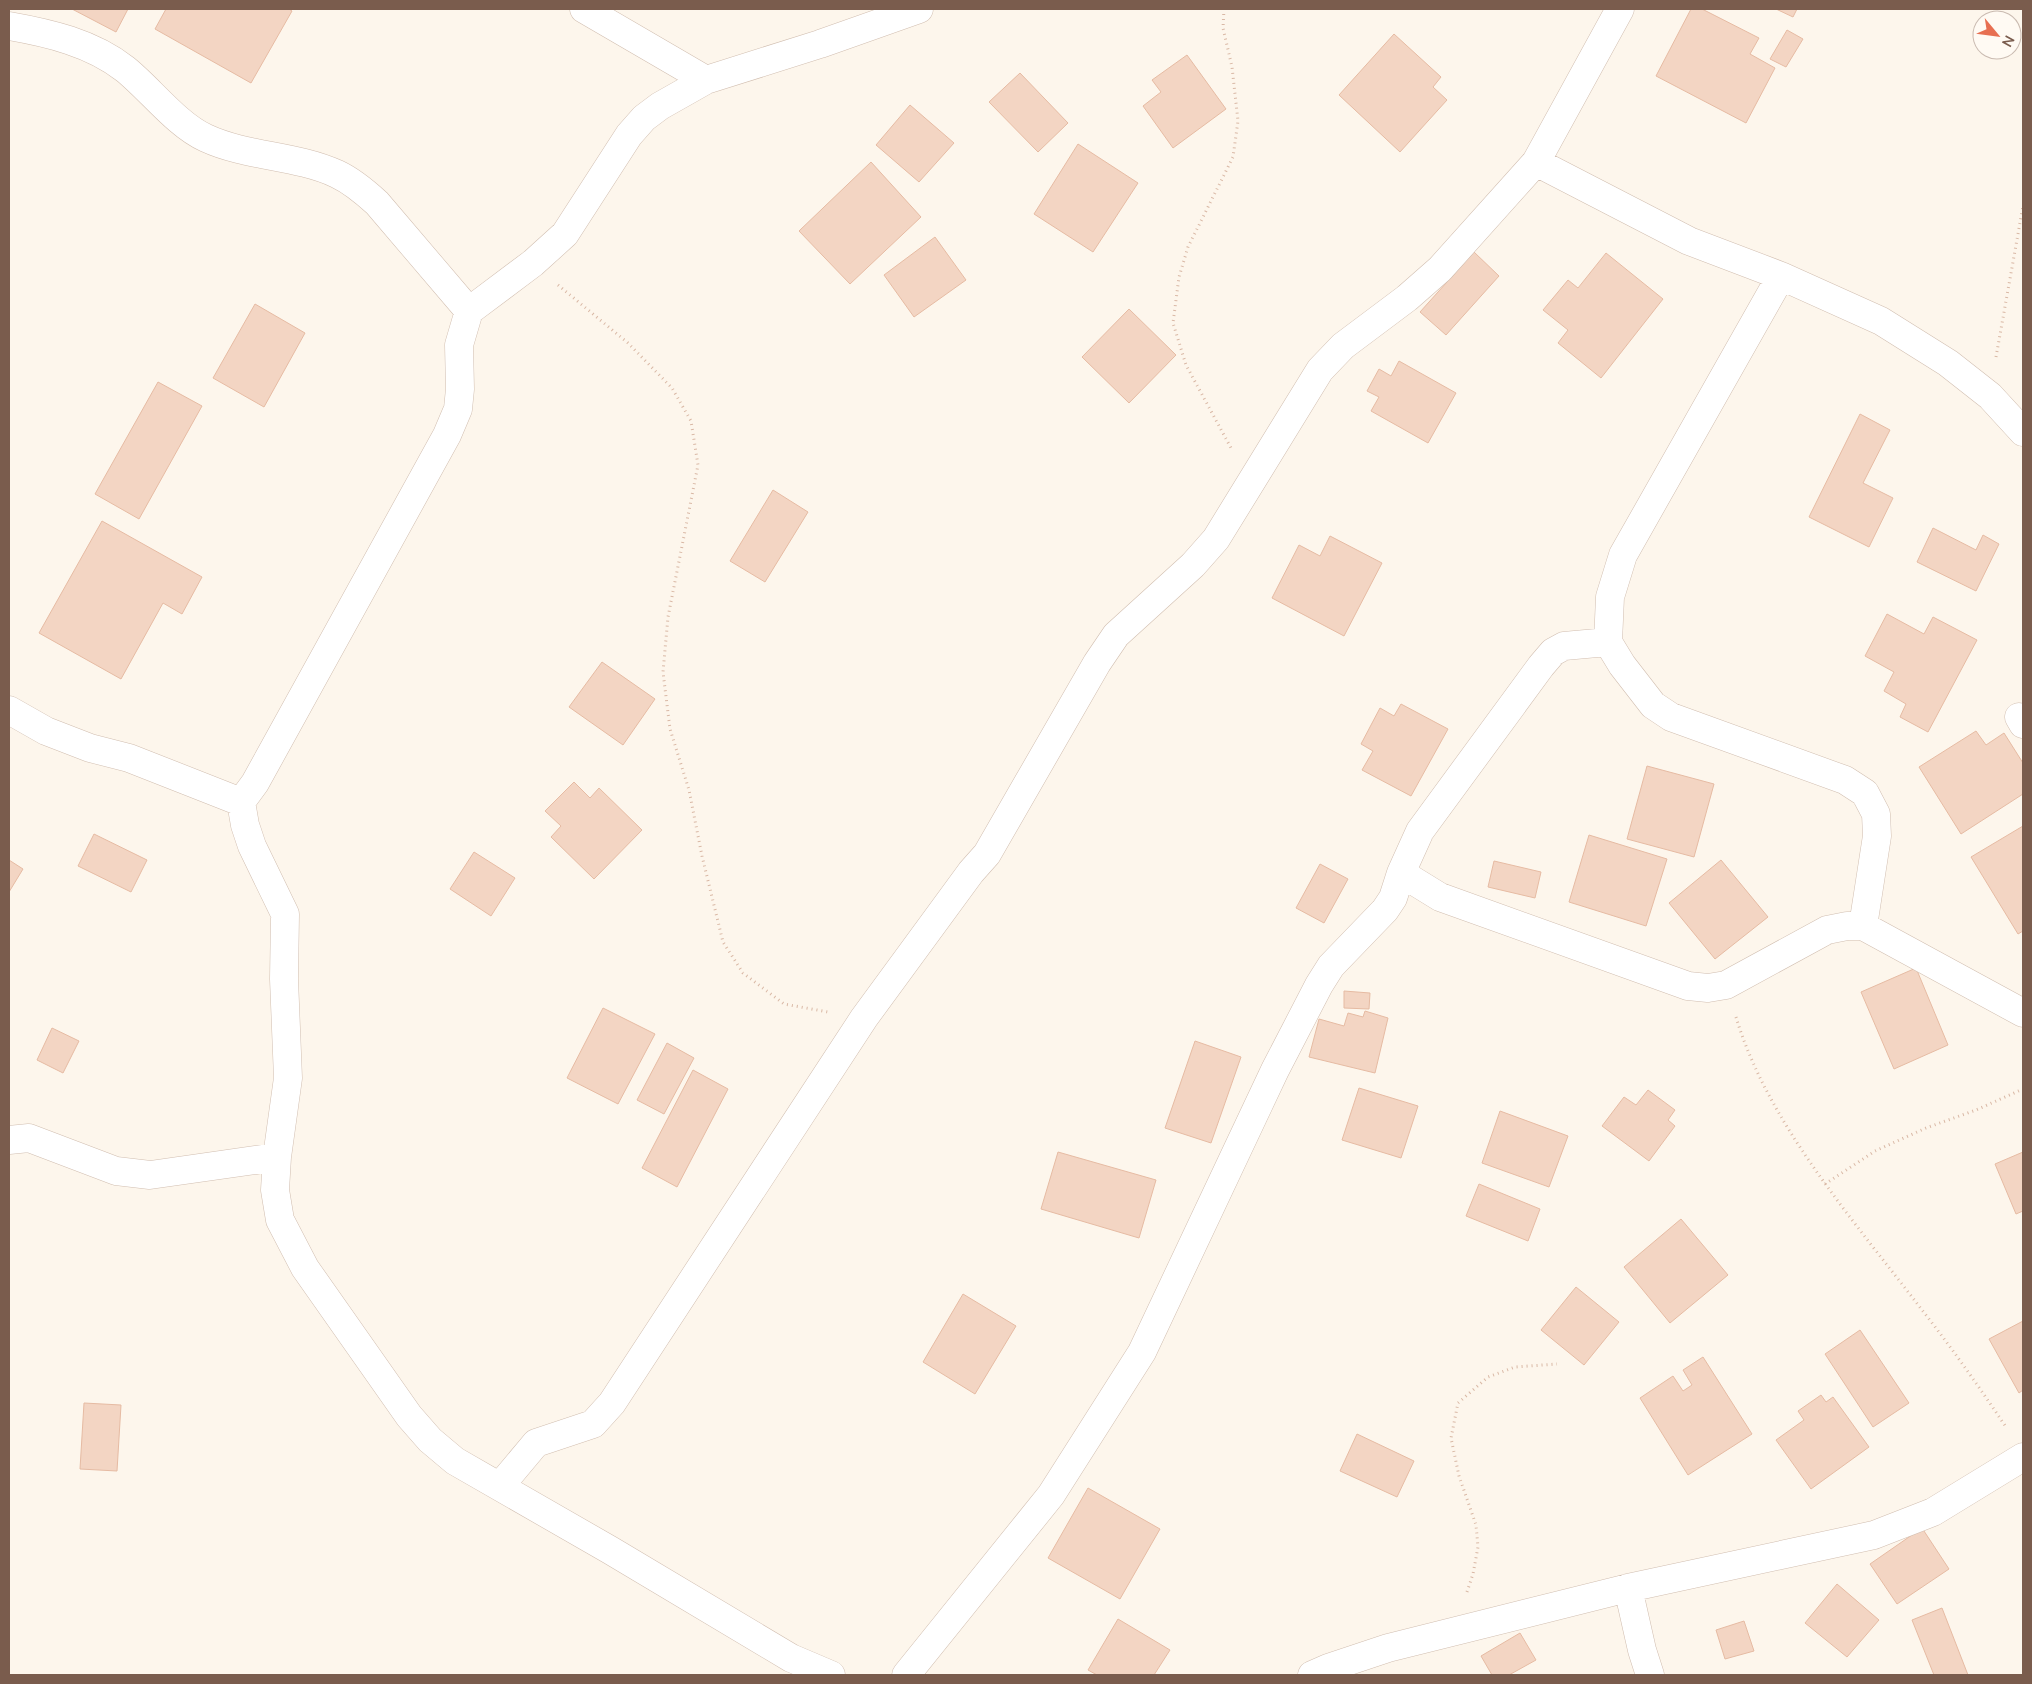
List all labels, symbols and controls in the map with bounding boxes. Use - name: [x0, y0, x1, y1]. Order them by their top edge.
- north arrow: [1972, 10, 2022, 60]
- text: N: [1997, 32, 2019, 50]

